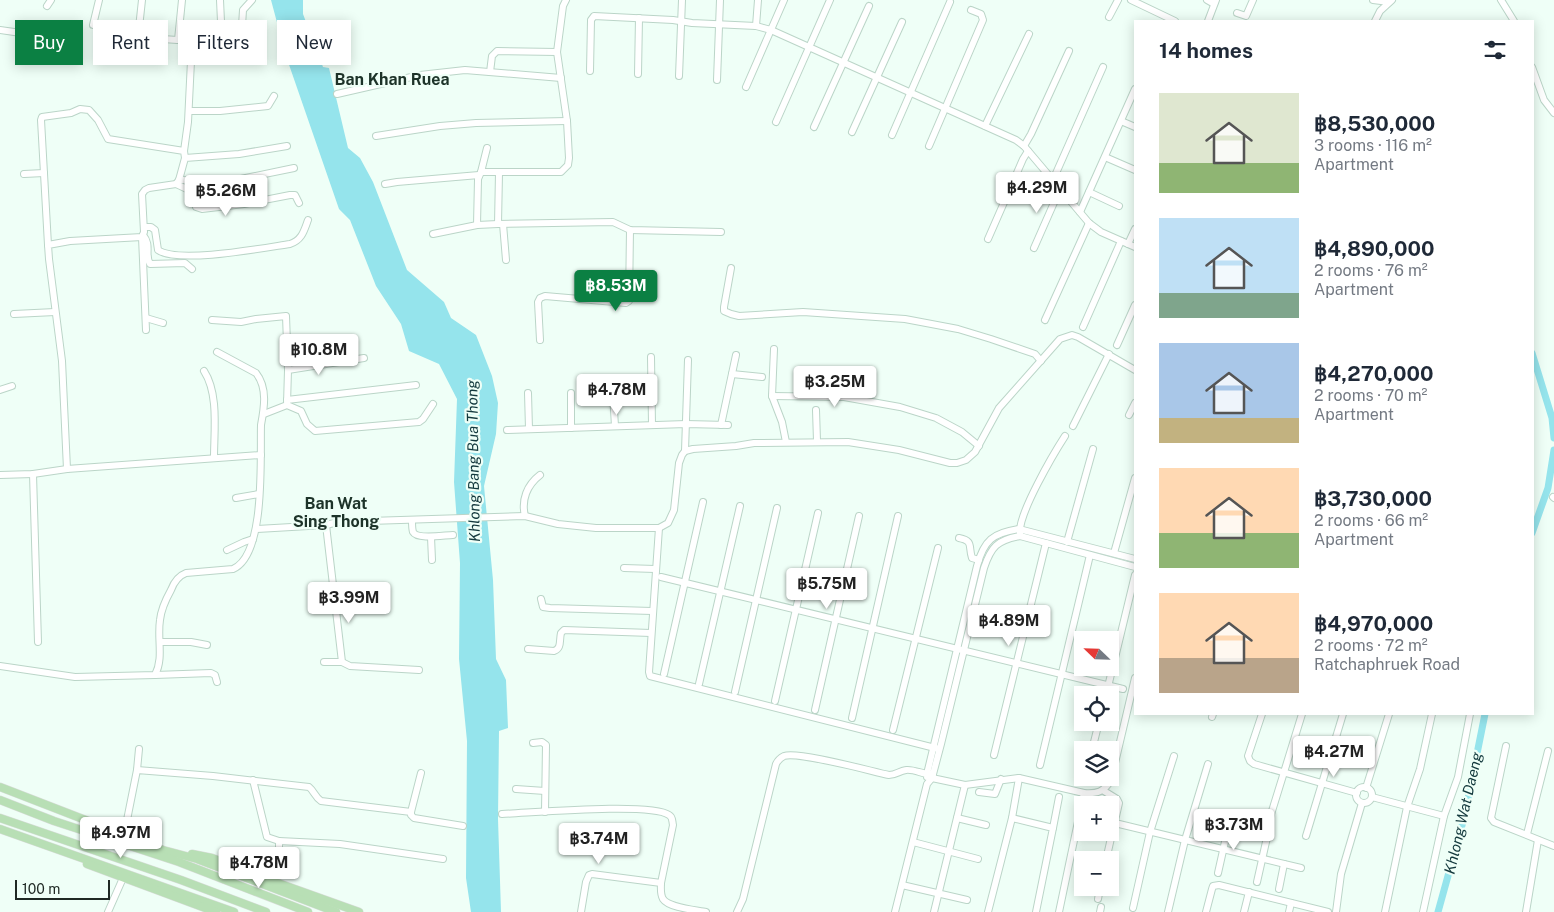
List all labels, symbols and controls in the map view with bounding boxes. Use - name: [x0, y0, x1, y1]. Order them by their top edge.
- chip: Buy: [15, 20, 83, 65]
- chip: Rent: [93, 20, 168, 65]
- chip: Filters: [178, 20, 267, 65]
- chip: New: [277, 20, 351, 65]
- icon: filters: [1481, 36, 1509, 64]
- text: 14 homes: [1159, 38, 1253, 63]
- district label: Ban Khan Ruea: [335, 70, 449, 89]
- text: ฿8,530,000: [1314, 111, 1435, 136]
- icon: home: [1199, 113, 1259, 173]
- text: 3 rooms · 116 m²: [1314, 136, 1432, 155]
- text: Apartment: [1314, 155, 1394, 174]
- pin: ฿4.29M: [996, 172, 1078, 214]
- pin: ฿5.26M: [185, 174, 267, 217]
- text: ฿4.29M: [1007, 178, 1067, 197]
- text: ฿5.26M: [195, 181, 257, 200]
- text: ฿4,890,000: [1314, 236, 1435, 261]
- icon: home: [1199, 238, 1259, 298]
- text: 2 rooms · 76 m²: [1314, 261, 1428, 280]
- pin: ฿8.53M: [575, 270, 657, 312]
- text: ฿8.53M: [585, 276, 647, 295]
- text: Apartment: [1314, 280, 1394, 299]
- pin: ฿10.8M: [278, 334, 360, 376]
- text: ฿10.8M: [290, 340, 348, 359]
- text: ฿4,270,000: [1314, 361, 1433, 386]
- icon: home: [1199, 363, 1259, 423]
- pin: ฿3.25M: [794, 366, 876, 408]
- text: ฿3.25M: [804, 372, 866, 391]
- pin: ฿4.78M: [576, 374, 658, 416]
- water label: Khlong Bang Bua Thong: [463, 380, 483, 542]
- text: ฿4.78M: [588, 380, 646, 399]
- text: 2 rooms · 70 m²: [1314, 386, 1427, 405]
- text: Apartment: [1314, 405, 1394, 424]
- text: ฿3,730,000: [1314, 486, 1432, 511]
- icon: home: [1199, 488, 1259, 548]
- district label: Ban Wat Sing Thong: [293, 494, 379, 531]
- text: 2 rooms · 66 m²: [1314, 511, 1428, 530]
- text: Apartment: [1314, 530, 1394, 549]
- pin: ฿5.75M: [786, 568, 868, 610]
- text: ฿5.75M: [797, 574, 857, 593]
- pin: ฿3.99M: [308, 582, 390, 624]
- text: ฿3.99M: [319, 588, 379, 607]
- pin: ฿4.89M: [968, 604, 1050, 647]
- text: ฿4.89M: [979, 611, 1039, 630]
- text: ฿4,970,000: [1314, 611, 1433, 636]
- icon: home: [1199, 613, 1259, 673]
- north arrow: [1074, 631, 1119, 676]
- map controls: [1074, 631, 1119, 896]
- text: 2 rooms · 72 m²: [1314, 636, 1428, 655]
- text: Ratchaphruek Road: [1314, 655, 1460, 674]
- button: locate: [1074, 686, 1119, 731]
- pin: ฿4.27M: [1293, 736, 1375, 778]
- button: layers: [1074, 741, 1119, 786]
- text: ฿4.27M: [1304, 742, 1364, 761]
- water label: Khlong Wat Daeng: [1441, 750, 1485, 876]
- button: +: [1074, 796, 1119, 841]
- pin: ฿3.73M: [1193, 808, 1275, 851]
- text: ฿3.73M: [1204, 815, 1264, 834]
- pin: ฿4.97M: [80, 816, 162, 859]
- pin: ฿3.74M: [558, 822, 640, 865]
- text: ฿4.97M: [91, 823, 151, 842]
- text: ฿3.74M: [570, 829, 628, 848]
- pin: ฿4.78M: [218, 846, 300, 889]
- button: −: [1074, 851, 1119, 896]
- text: ฿4.78M: [230, 853, 288, 872]
- scale bar: [15, 877, 110, 900]
- text: 100 m: [22, 881, 60, 897]

